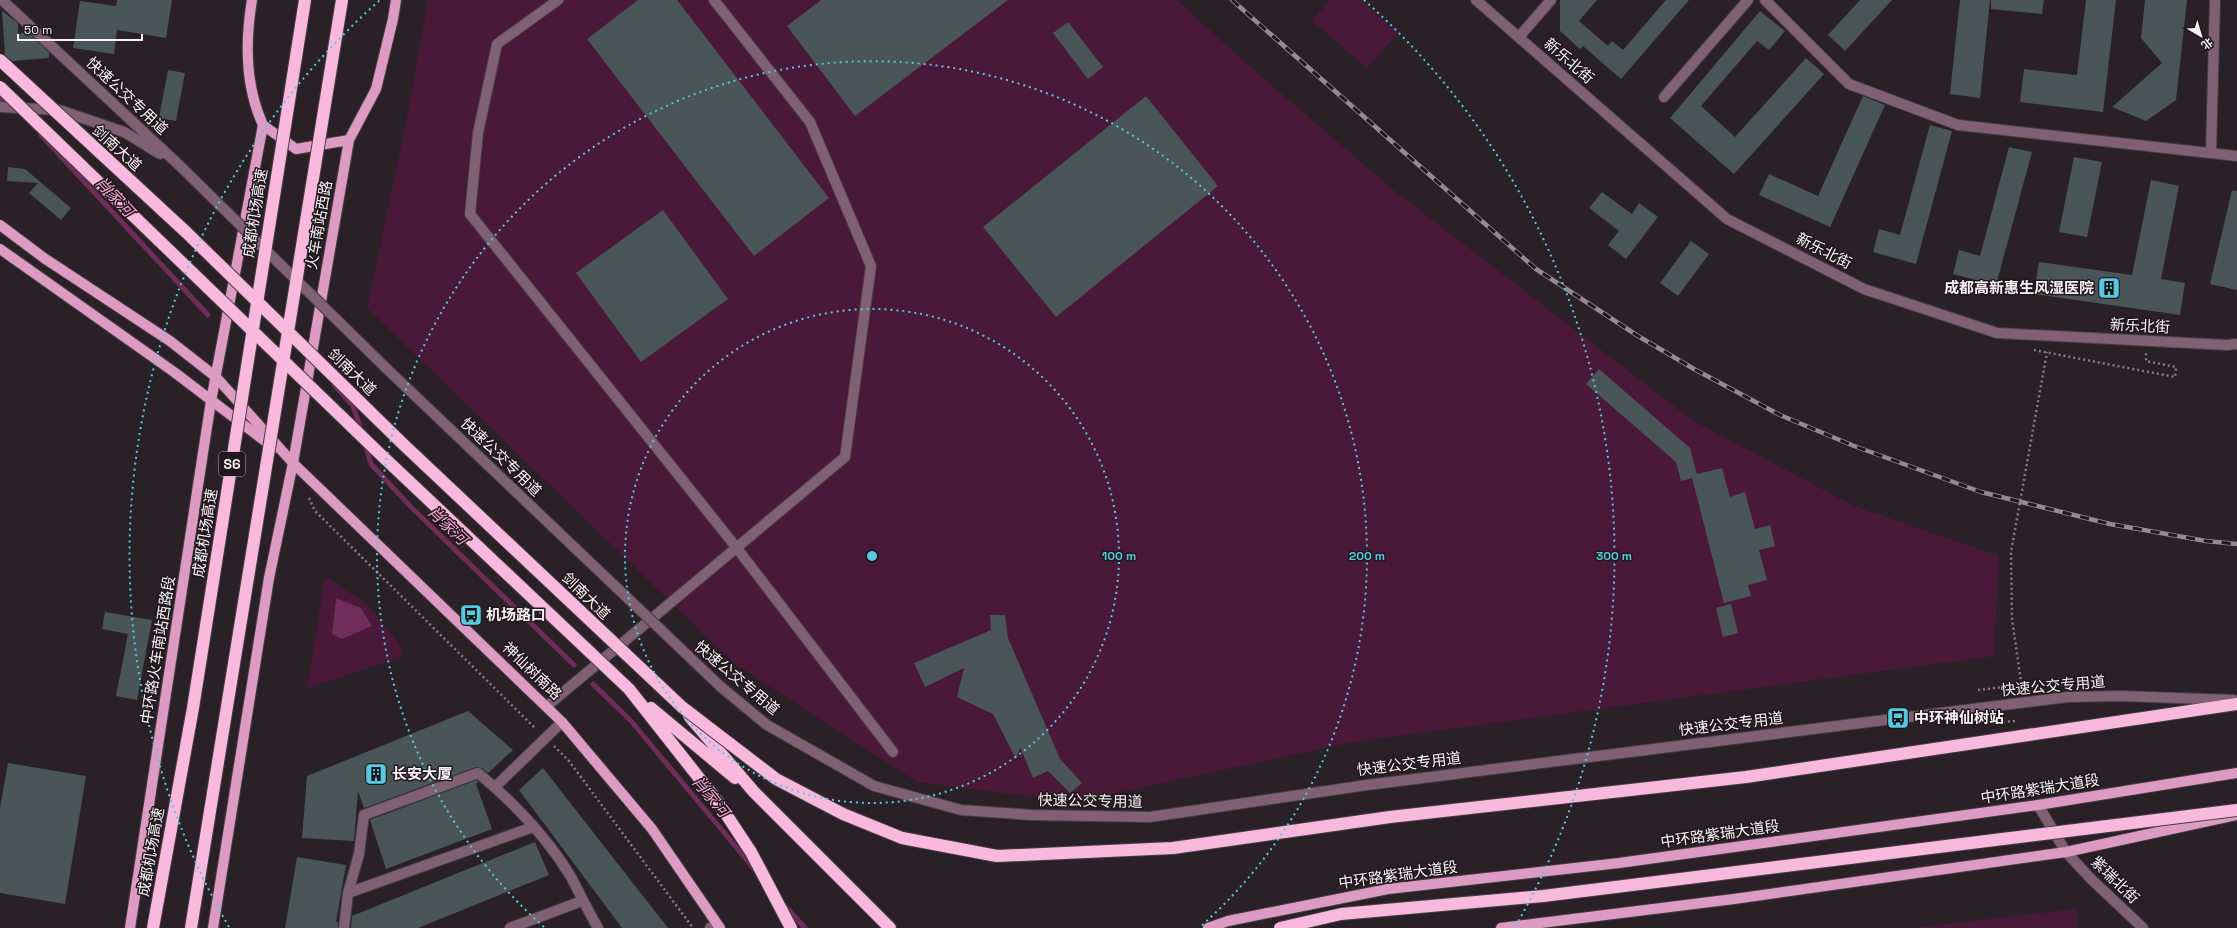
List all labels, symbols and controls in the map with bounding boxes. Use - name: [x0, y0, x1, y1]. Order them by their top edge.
- scale bar: [18, 16, 142, 42]
- north arrow: [2181, 16, 2221, 56]
- text: 50 m: [24, 22, 52, 38]
- street label: 新乐北街: [1540, 34, 1598, 87]
- text: 北: [2199, 35, 2216, 53]
- street label: 快速公交专用道: [82, 53, 172, 138]
- street label: 剑南大道: [89, 120, 146, 175]
- street label: 成都机场高速: [238, 167, 271, 259]
- water label: 肖家河: [91, 172, 141, 223]
- street label: 火车南站西路: [301, 179, 336, 271]
- street label: 新乐北街: [1793, 228, 1855, 273]
- building icon: 成都高新惠生风湿医院: [2096, 275, 2122, 301]
- place label: 成都高新惠生风湿医院: [1944, 278, 2094, 297]
- street label: 新乐北街: [2110, 314, 2170, 337]
- street label: 剑南大道: [324, 344, 381, 399]
- street label: 快速公交专用道: [457, 413, 546, 500]
- road number: S6: [219, 452, 245, 476]
- street label: 成都机场高速: [188, 487, 221, 579]
- water label: 肖家河: [423, 501, 474, 552]
- text: 100 m: [1102, 548, 1136, 564]
- text: 200 m: [1349, 548, 1385, 564]
- text: 300 m: [1596, 548, 1632, 564]
- centre of rings: [865, 549, 879, 563]
- street label: 剑南大道: [558, 568, 615, 623]
- street label: 中环路火车南站西路段: [136, 574, 179, 725]
- bus stop icon: 机场路口: [458, 602, 484, 628]
- place label: 机场路口: [486, 605, 546, 624]
- street label: 快速公交专用道: [691, 637, 784, 719]
- street label: 神仙树南路: [499, 638, 566, 704]
- street label: 快速公交专用道: [2000, 671, 2106, 700]
- bus stop icon: 中环神仙树站: [1885, 705, 1911, 731]
- street label: 快速公交专用道: [1678, 708, 1784, 739]
- place label: 中环神仙树站: [1914, 708, 2004, 727]
- street label: 快速公交专用道: [1356, 748, 1462, 779]
- building icon: 长安大厦: [363, 761, 389, 787]
- place label: 长安大厦: [392, 764, 452, 783]
- street label: 中环路紫瑞大道段: [1979, 770, 2101, 807]
- water label: 肖家河: [687, 771, 736, 824]
- street label: 快速公交专用道: [1037, 790, 1143, 811]
- street label: 成都机场高速: [133, 806, 168, 898]
- street label: 中环路紫瑞大道段: [1659, 816, 1781, 851]
- street label: 紫瑞北街: [2087, 852, 2144, 907]
- street label: 中环路紫瑞大道段: [1337, 857, 1459, 892]

